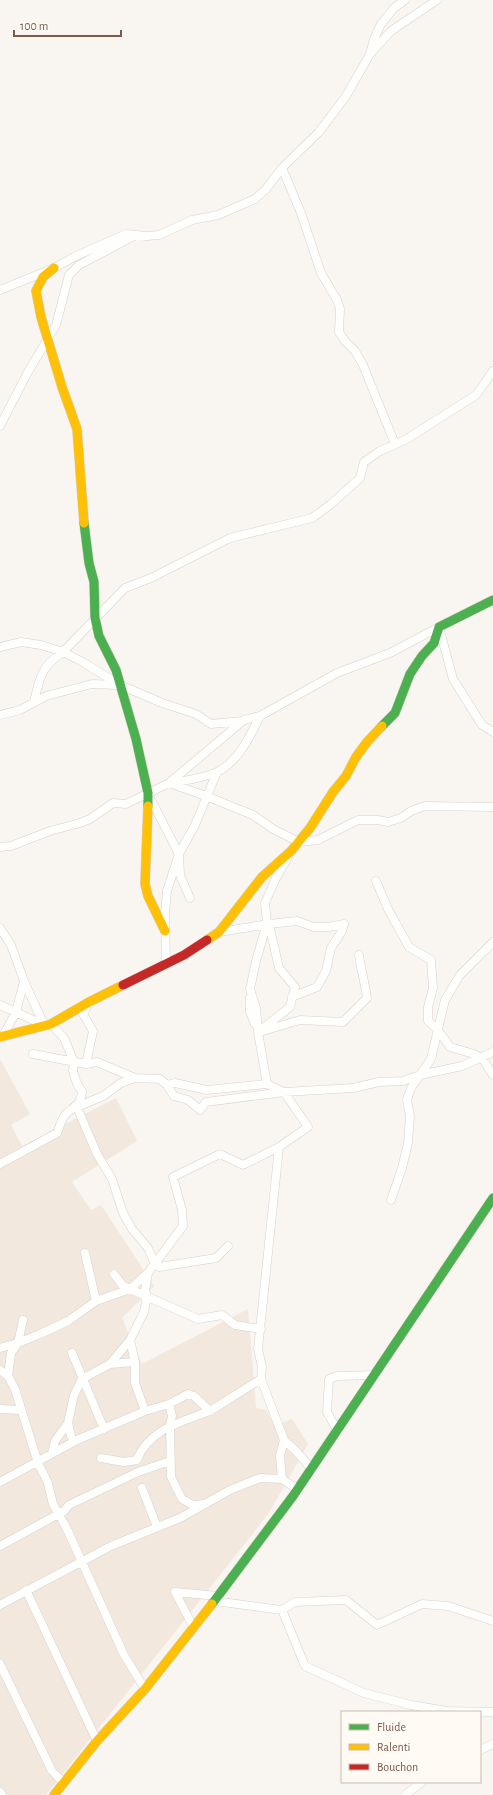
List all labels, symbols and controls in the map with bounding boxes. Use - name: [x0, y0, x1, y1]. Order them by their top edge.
- scale bar: [14, 12, 121, 38]
- text: 100 m: [20, 20, 48, 32]
- legend: [341, 1711, 481, 1783]
- text: Fluide: [377, 1721, 406, 1733]
- text: Ralenti: [377, 1741, 410, 1753]
- text: Bouchon: [377, 1761, 418, 1773]

